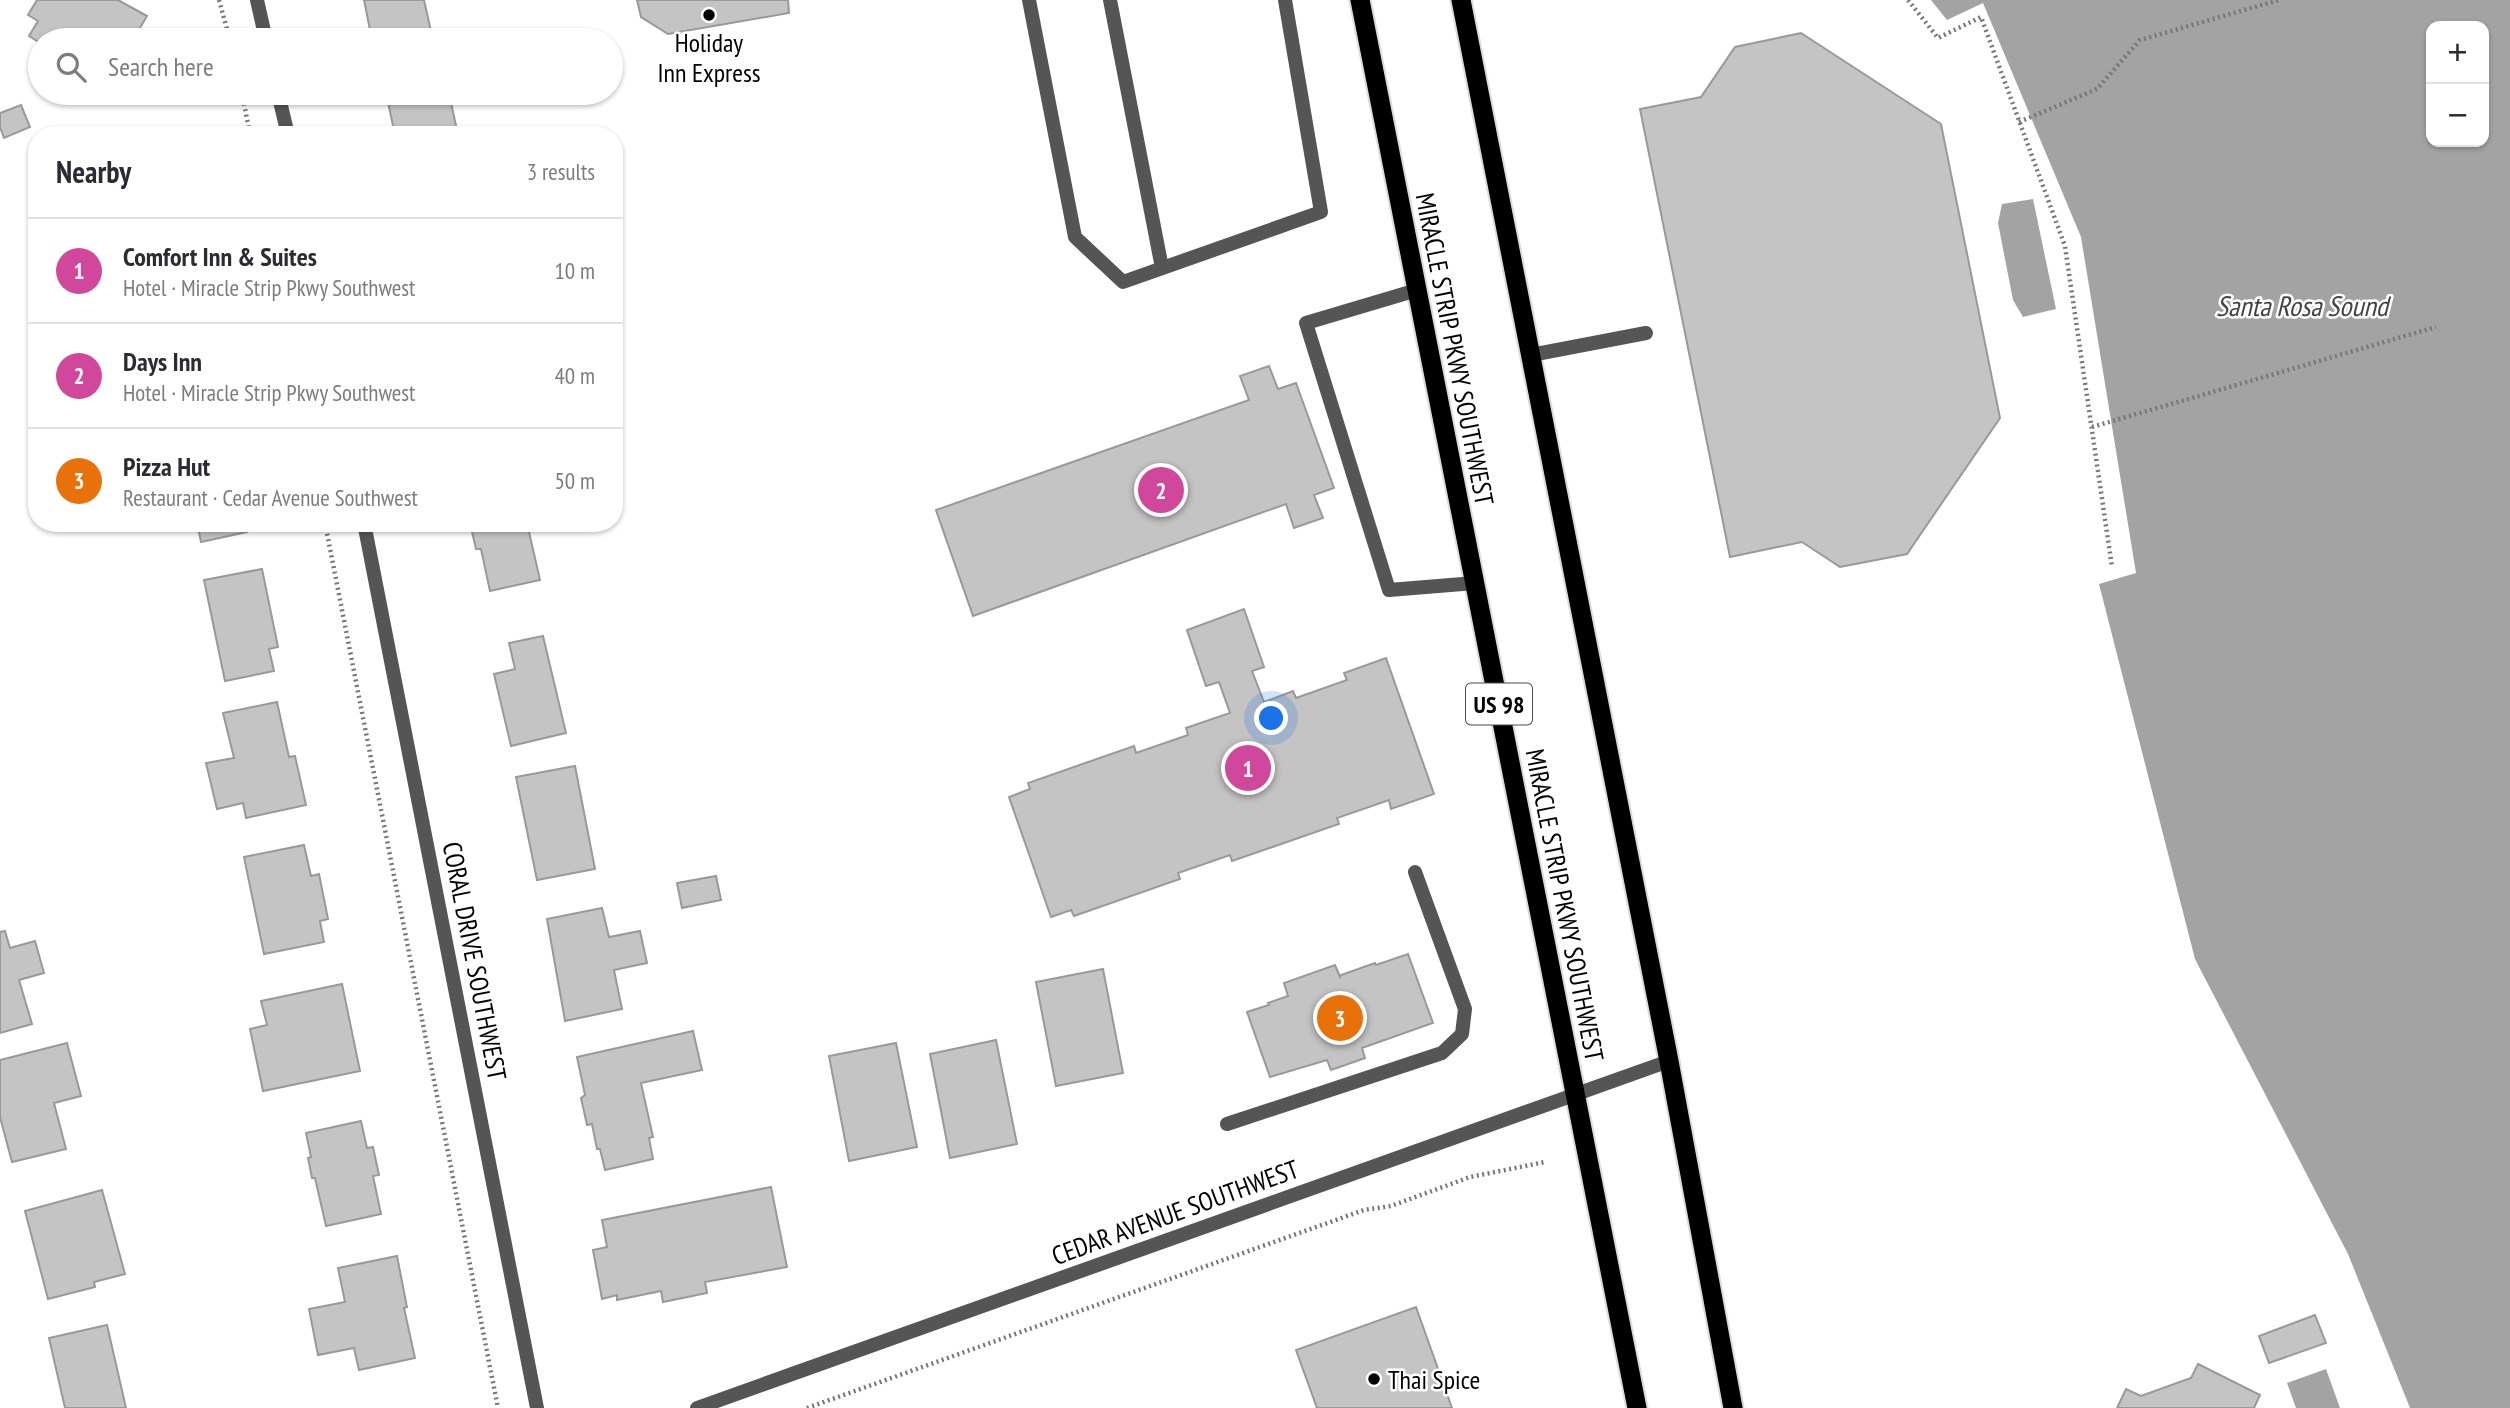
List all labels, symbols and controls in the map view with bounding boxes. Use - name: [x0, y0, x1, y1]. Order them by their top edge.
- marker: Holiday Inn Express: [701, 7, 717, 23]
- map controls: [2426, 21, 2489, 147]
- button: +: [2426, 21, 2489, 84]
- place label: Holiday Inn Express: [657, 26, 761, 89]
- search box: [28, 28, 623, 105]
- icon: search: [52, 48, 90, 86]
- text: Search here: [108, 50, 214, 83]
- button: −: [2426, 84, 2489, 147]
- text: Nearby: [56, 152, 131, 191]
- text: 3 results: [527, 157, 595, 186]
- street label: MIRACLE STRIP PKWY SOUTHWEST: [1409, 190, 1502, 508]
- text: Comfort Inn & Suites: [123, 240, 317, 273]
- text: 1: [74, 256, 85, 285]
- text: 10 m: [554, 256, 595, 285]
- text: Hotel · Miracle Strip Pkwy Southwest: [123, 273, 415, 302]
- water label: Santa Rosa Sound: [2216, 287, 2392, 324]
- text: Days Inn: [123, 345, 202, 378]
- text: 2: [74, 361, 85, 390]
- text: 40 m: [554, 361, 595, 390]
- text: Hotel · Miracle Strip Pkwy Southwest: [123, 378, 415, 407]
- text: Pizza Hut: [123, 450, 210, 483]
- pin: 2: [1138, 464, 1184, 516]
- text: 3: [74, 466, 85, 495]
- text: 50 m: [554, 466, 595, 495]
- text: Restaurant · Cedar Avenue Southwest: [123, 483, 418, 512]
- road number: US 98: [1466, 684, 1532, 724]
- your location: [1254, 701, 1288, 735]
- pin: 1: [1225, 742, 1271, 794]
- street label: MIRACLE STRIP PKWY SOUTHWEST: [1519, 746, 1612, 1064]
- street label: CORAL DRIVE SOUTHWEST: [436, 839, 514, 1083]
- pin: 3: [1317, 992, 1363, 1044]
- street label: CEDAR AVENUE SOUTHWEST: [1047, 1152, 1303, 1272]
- place label: Thai Spice: [1388, 1363, 1480, 1396]
- marker: Thai Spice: [1366, 1371, 1382, 1387]

